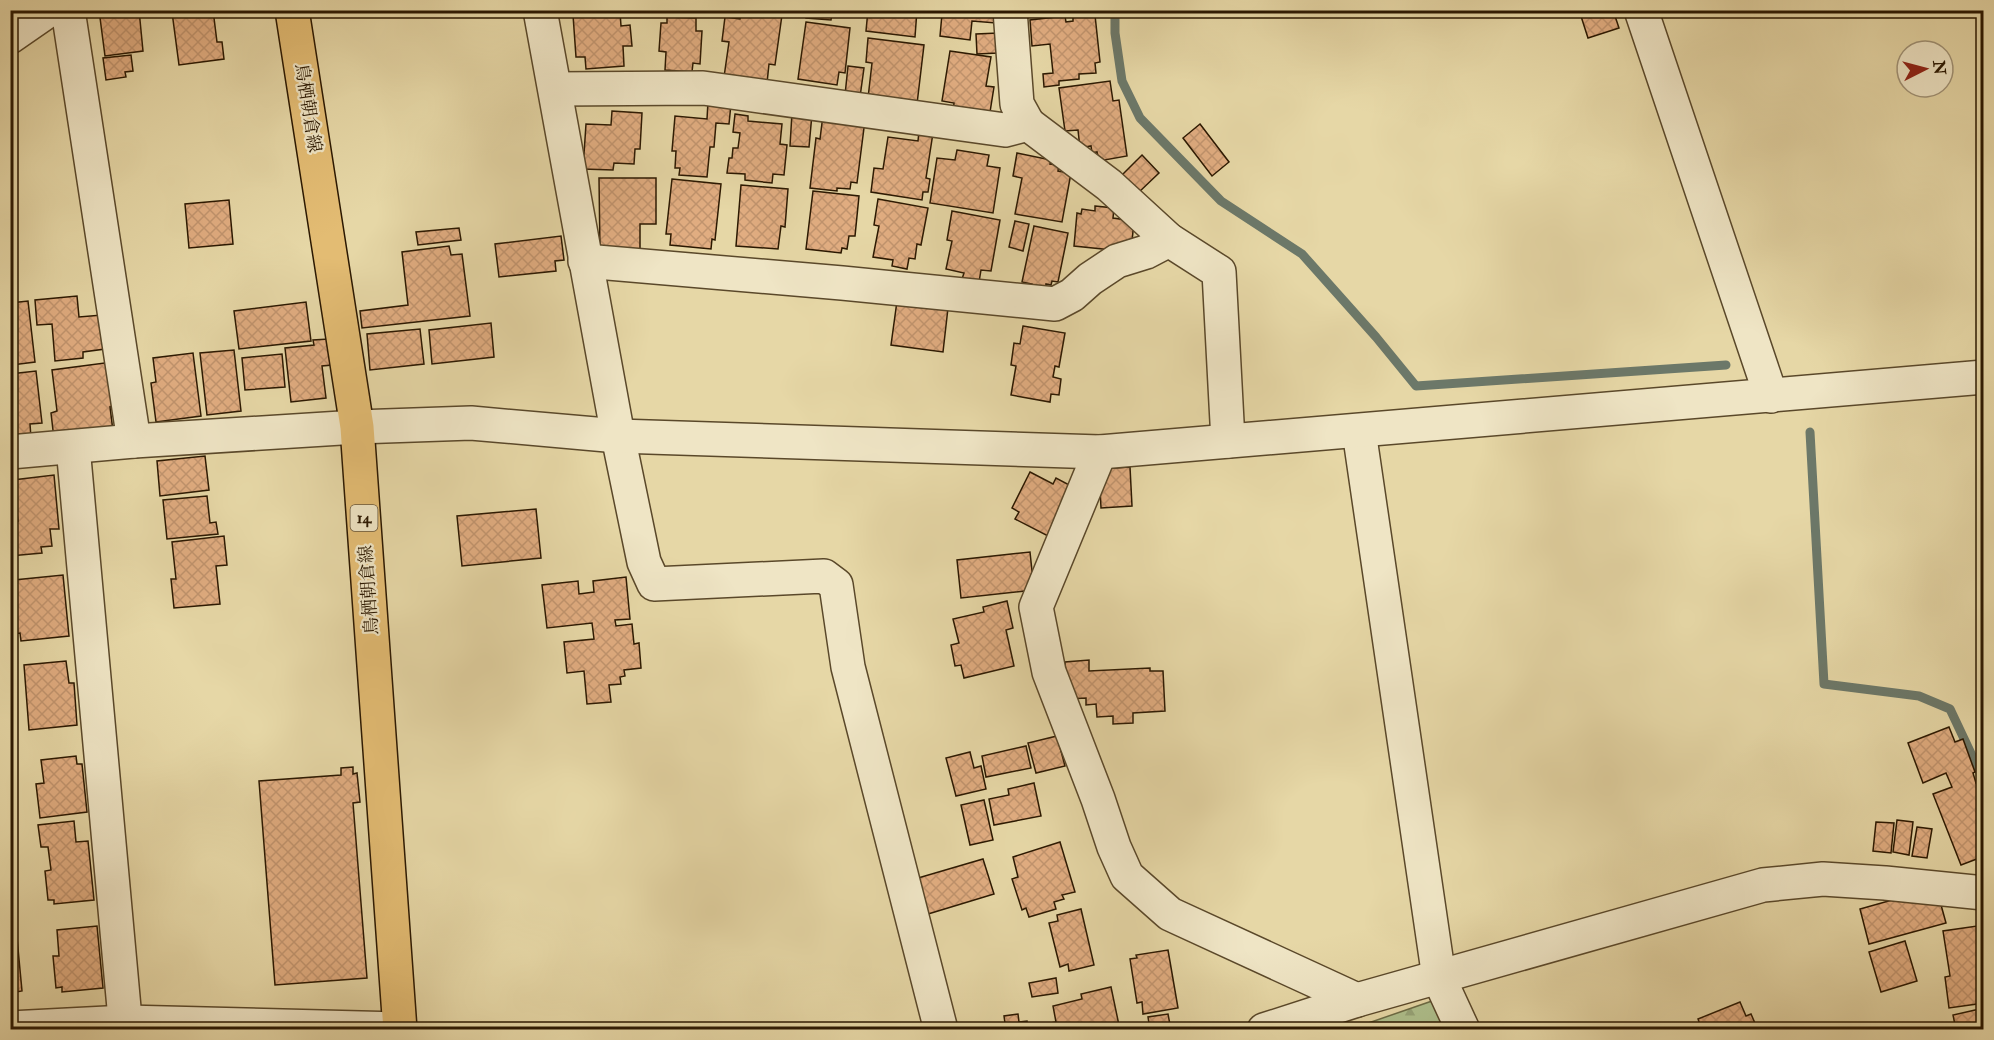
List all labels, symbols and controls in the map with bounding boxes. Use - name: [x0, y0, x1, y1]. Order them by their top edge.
- north arrow: [1895, 39, 1955, 99]
- text: N: [1928, 58, 1950, 76]
- street label: 鳥栖朝倉線: [290, 62, 326, 154]
- road number: 14: [350, 505, 378, 531]
- street label: 鳥栖朝倉線: [354, 544, 384, 636]

